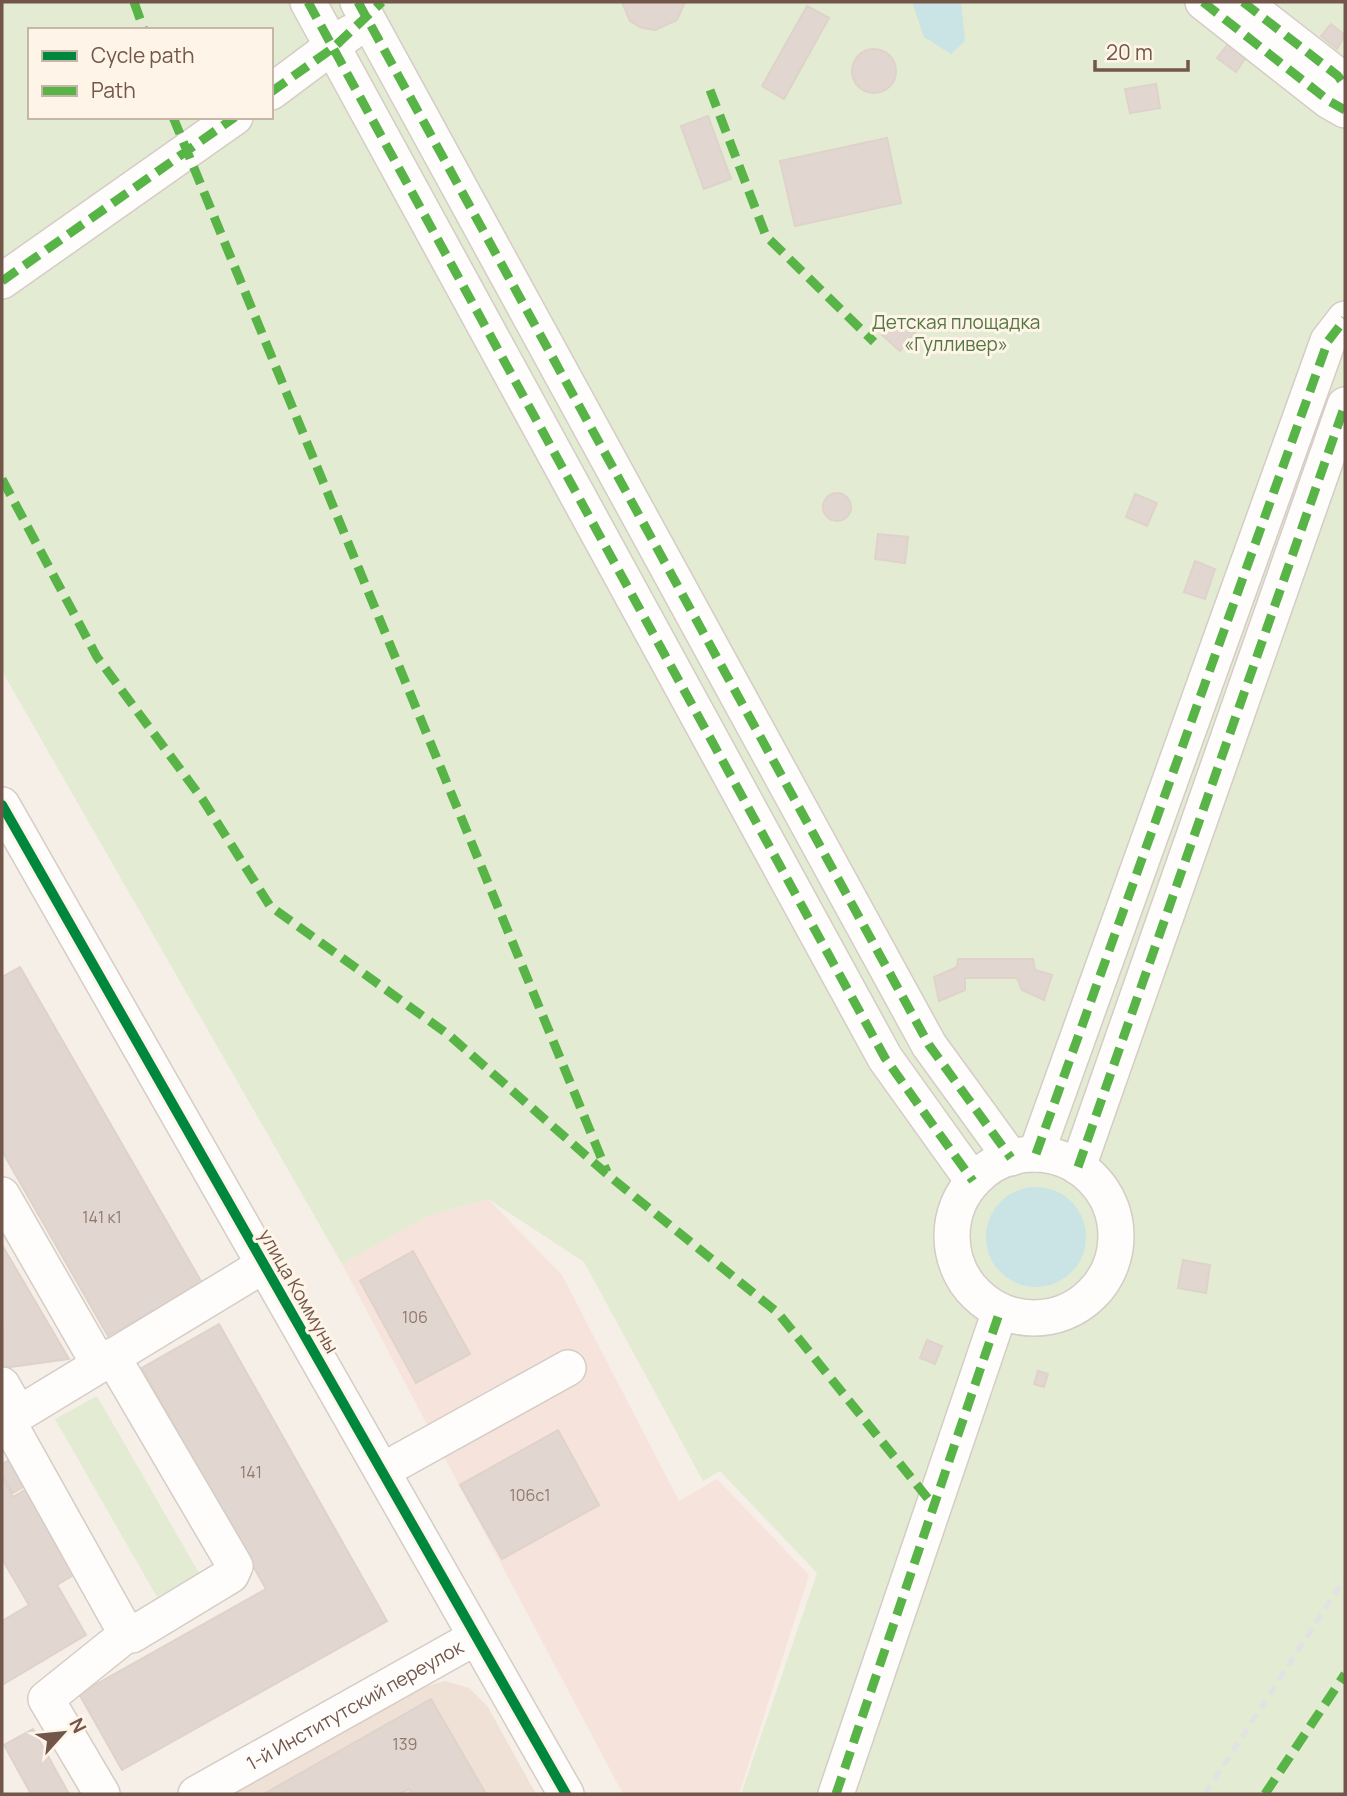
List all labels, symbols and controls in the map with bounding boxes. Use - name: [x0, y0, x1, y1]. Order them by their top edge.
- legend: [28, 28, 273, 119]
- scale bar: [1095, 28, 1188, 72]
- text: 20 m: [1106, 38, 1153, 66]
- text: Cycle path: [91, 41, 194, 69]
- text: Path: [91, 76, 136, 104]
- park label: Детская площадка «Гулливер»: [872, 309, 1040, 357]
- house number: 141 к1: [82, 1206, 122, 1228]
- street label: улица Коммуны: [253, 1224, 345, 1358]
- house number: 106: [402, 1306, 428, 1328]
- house number: 141: [240, 1461, 262, 1483]
- house number: 106с1: [509, 1484, 551, 1506]
- street label: 1-й Институтский переулок: [242, 1634, 468, 1776]
- north arrow: [28, 1698, 98, 1768]
- text: N: [63, 1713, 93, 1737]
- house number: 139: [392, 1733, 418, 1755]

